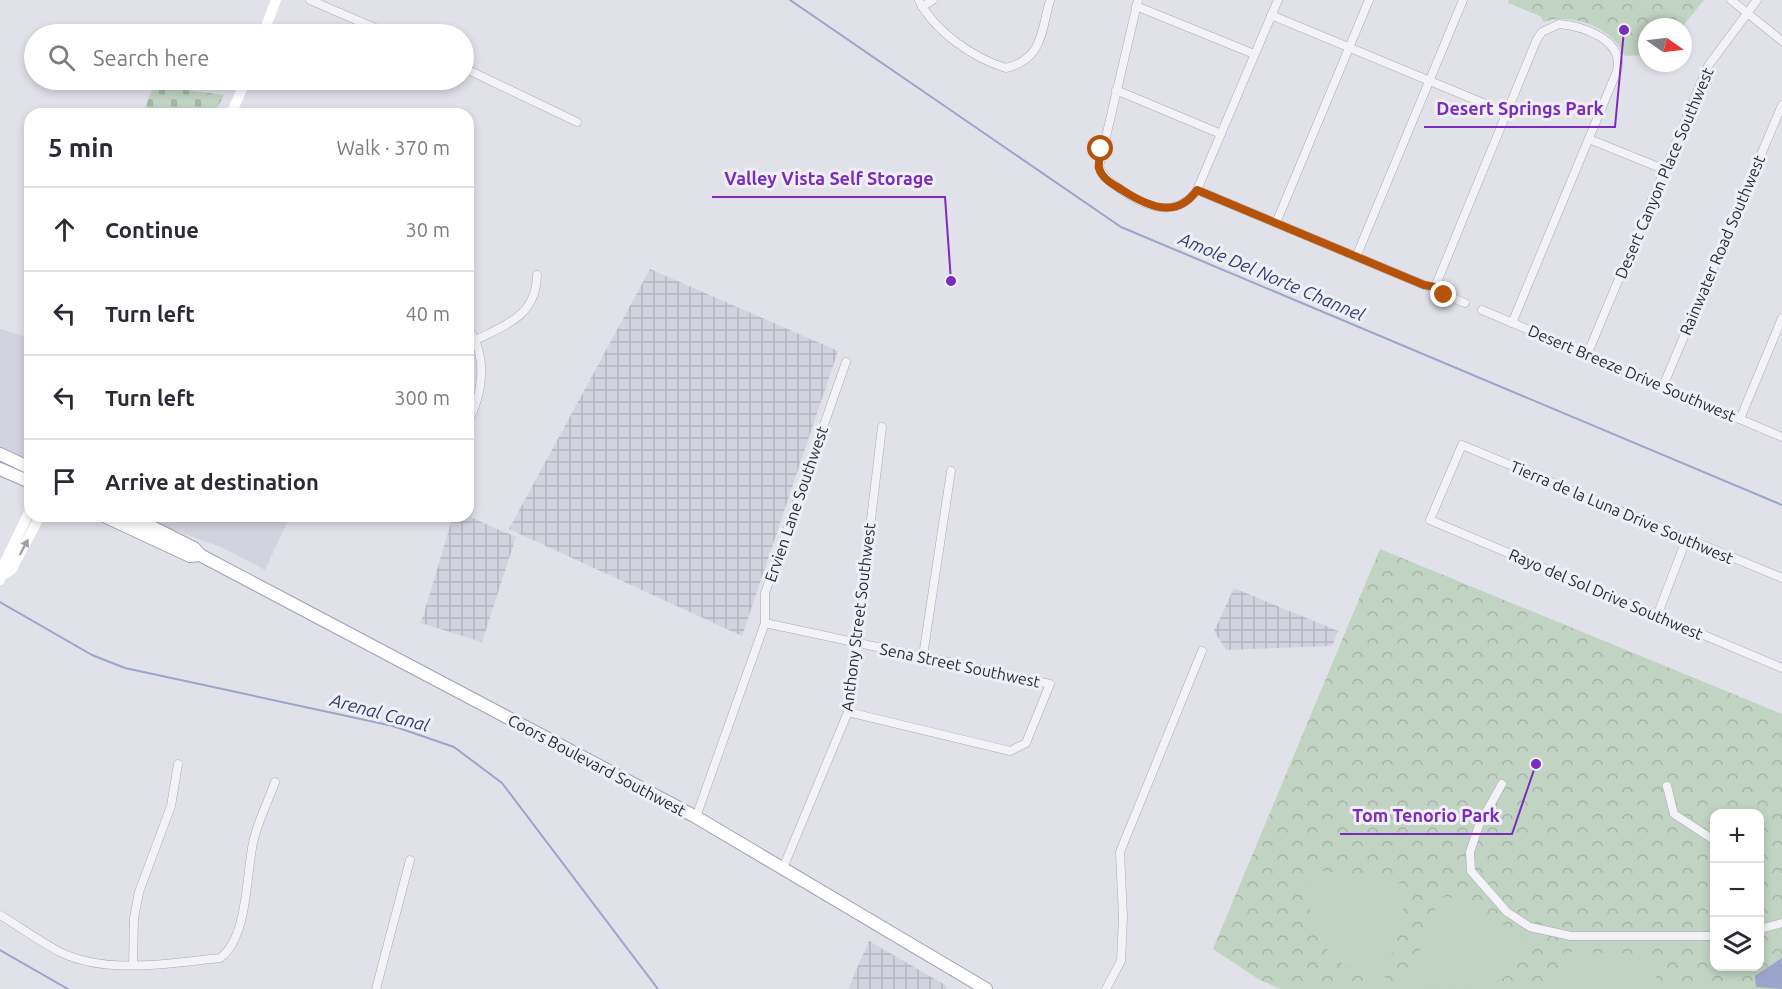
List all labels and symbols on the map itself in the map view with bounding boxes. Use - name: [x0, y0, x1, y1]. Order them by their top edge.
- north arrow: [1638, 18, 1692, 72]
- street label: Desert Canyon Place Southwest: [1611, 64, 1717, 281]
- callout: Desert Springs Park: [1424, 91, 1615, 127]
- text: Desert Springs Park: [1436, 98, 1604, 118]
- route start: [1087, 135, 1113, 161]
- street label: Rainwater Road Southwest: [1676, 152, 1768, 338]
- callout: Valley Vista Self Storage: [712, 161, 945, 197]
- text: Valley Vista Self Storage: [724, 168, 934, 188]
- water label: Amole Del Norte Channel: [1175, 227, 1368, 324]
- route end: [1430, 281, 1456, 307]
- street label: Desert Breeze Drive Southwest: [1526, 321, 1739, 425]
- street label: Ervien Lane Southwest: [761, 423, 831, 584]
- street label: Tierra de la Luna Drive Southwest: [1508, 457, 1737, 568]
- street label: Anthony Street Southwest: [838, 521, 879, 712]
- one-way arrow: [19, 539, 29, 556]
- street label: Rayo del Sol Drive Southwest: [1506, 545, 1706, 643]
- street label: Sena Street Southwest: [878, 639, 1042, 691]
- water label: Arenal Canal: [327, 689, 432, 735]
- street label: Coors Boulevard Southwest: [505, 710, 690, 820]
- callout: Tom Tenorio Park: [1340, 798, 1512, 834]
- text: Tom Tenorio Park: [1352, 805, 1500, 825]

